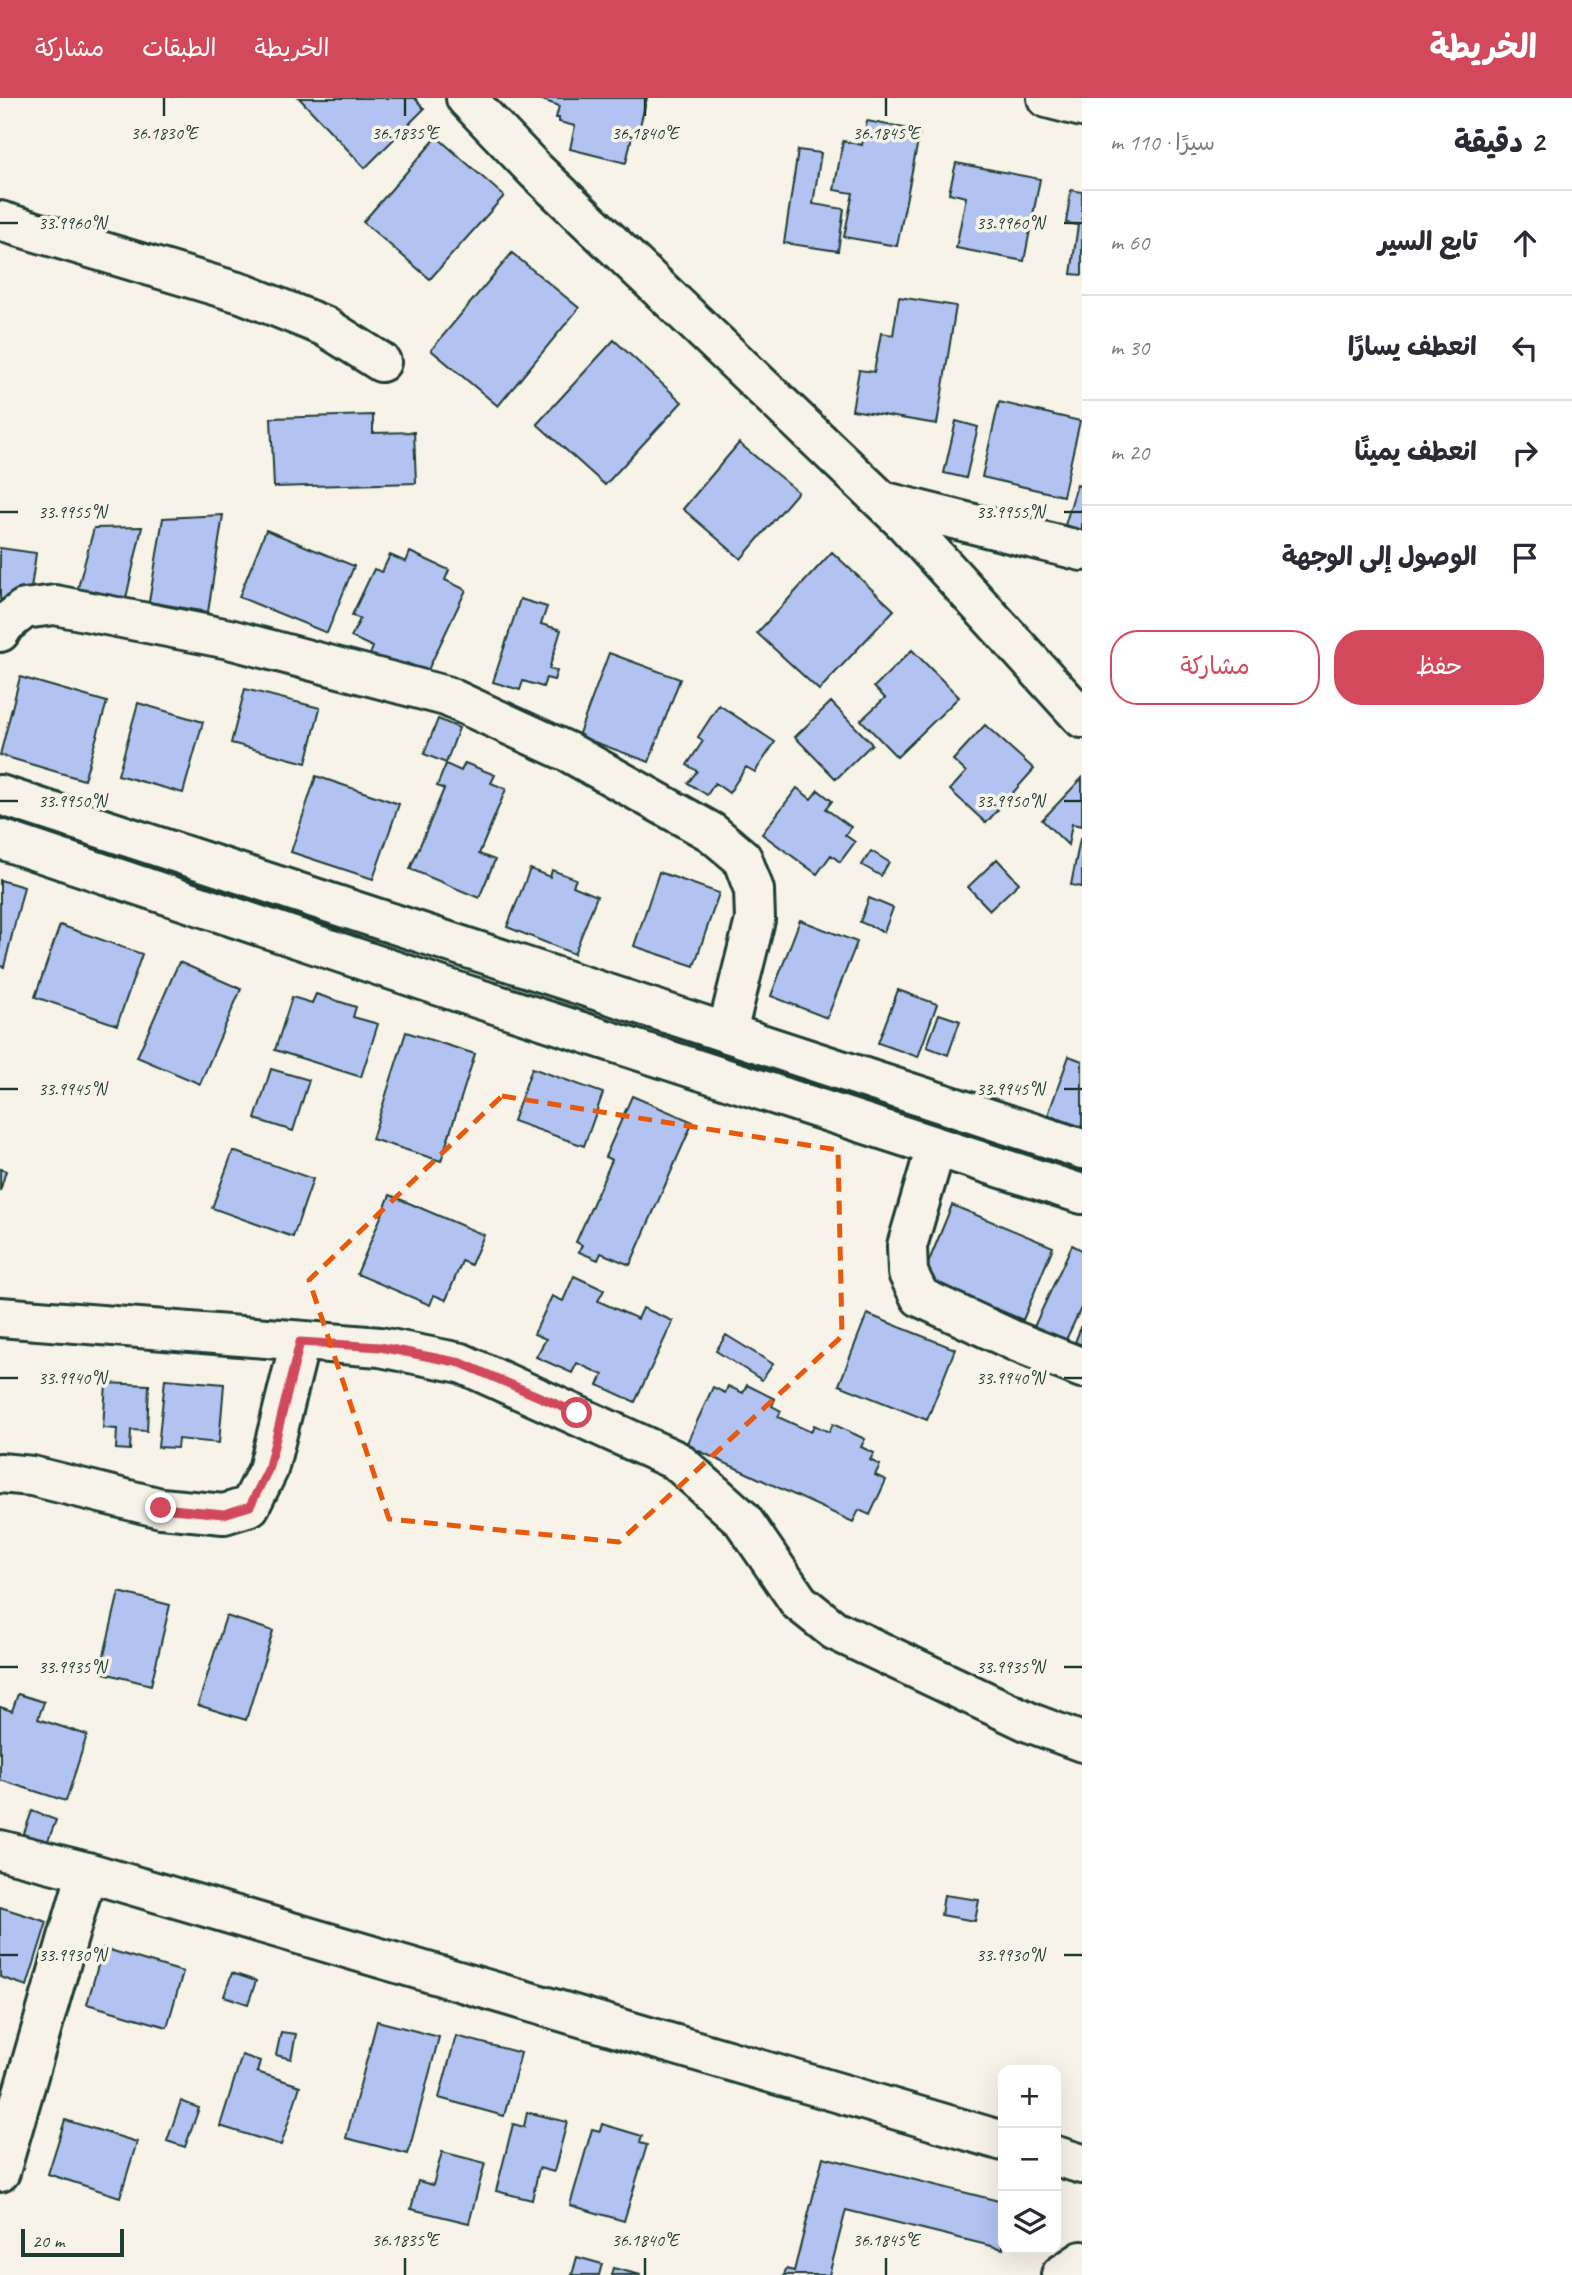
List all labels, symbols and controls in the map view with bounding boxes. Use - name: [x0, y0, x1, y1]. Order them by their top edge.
- text: الخريطة: [1430, 26, 1537, 68]
- text: مشاركة: [35, 33, 104, 63]
- text: الطبقات: [142, 33, 217, 63]
- text: الخريطة: [255, 33, 329, 63]
- text: 36.1830°E: [131, 122, 200, 144]
- text: 36.1835°E: [372, 122, 441, 144]
- text: 36.1840°E: [612, 122, 681, 144]
- text: 36.1845°E: [853, 122, 922, 144]
- text: 2 دقيقة: [1454, 123, 1544, 161]
- text: سيرًا · 110 m: [1110, 128, 1215, 157]
- text: 33.9960°N: [38, 212, 109, 234]
- text: 33.9960°N: [976, 212, 1047, 234]
- icon: ahead: [1506, 224, 1544, 262]
- text: تابع السير: [1378, 225, 1477, 258]
- text: 60 m: [1110, 228, 1149, 257]
- icon: left: [1506, 329, 1544, 367]
- text: انعطف يسارًا: [1348, 330, 1477, 363]
- text: 30 m: [1110, 333, 1149, 362]
- icon: right: [1506, 434, 1544, 472]
- text: انعطف يمينًا: [1355, 435, 1477, 468]
- text: 20 m: [1110, 438, 1149, 467]
- text: 33.9955°N: [38, 501, 109, 523]
- text: 33.9955°N: [976, 501, 1047, 523]
- icon: arrive: [1506, 539, 1544, 577]
- text: الوصول إلى الوجهة: [1282, 540, 1477, 573]
- button: مشاركة: [1110, 630, 1320, 705]
- button: حفظ: [1334, 630, 1544, 705]
- text: 33.9950°N: [38, 790, 109, 812]
- text: 33.9950°N: [976, 790, 1047, 812]
- text: 33.9945°N: [38, 1078, 109, 1100]
- text: 33.9945°N: [976, 1078, 1047, 1100]
- text: 33.9940°N: [38, 1367, 109, 1389]
- text: 33.9940°N: [976, 1367, 1047, 1389]
- route start: [561, 1397, 592, 1428]
- route end: [145, 1492, 176, 1523]
- text: 33.9935°N: [38, 1656, 109, 1678]
- text: 33.9935°N: [976, 1656, 1047, 1678]
- text: 33.9930°N: [38, 1944, 109, 1966]
- text: 33.9930°N: [976, 1944, 1047, 1966]
- map controls: [998, 2065, 1061, 2254]
- button: +: [998, 2065, 1061, 2128]
- button: −: [998, 2128, 1061, 2191]
- button: layers: [998, 2191, 1061, 2254]
- scale bar: [21, 2226, 124, 2258]
- text: 20 m: [32, 2229, 64, 2253]
- text: 36.1835°E: [372, 2229, 441, 2251]
- text: 36.1840°E: [612, 2229, 681, 2251]
- text: 36.1845°E: [853, 2229, 922, 2251]

